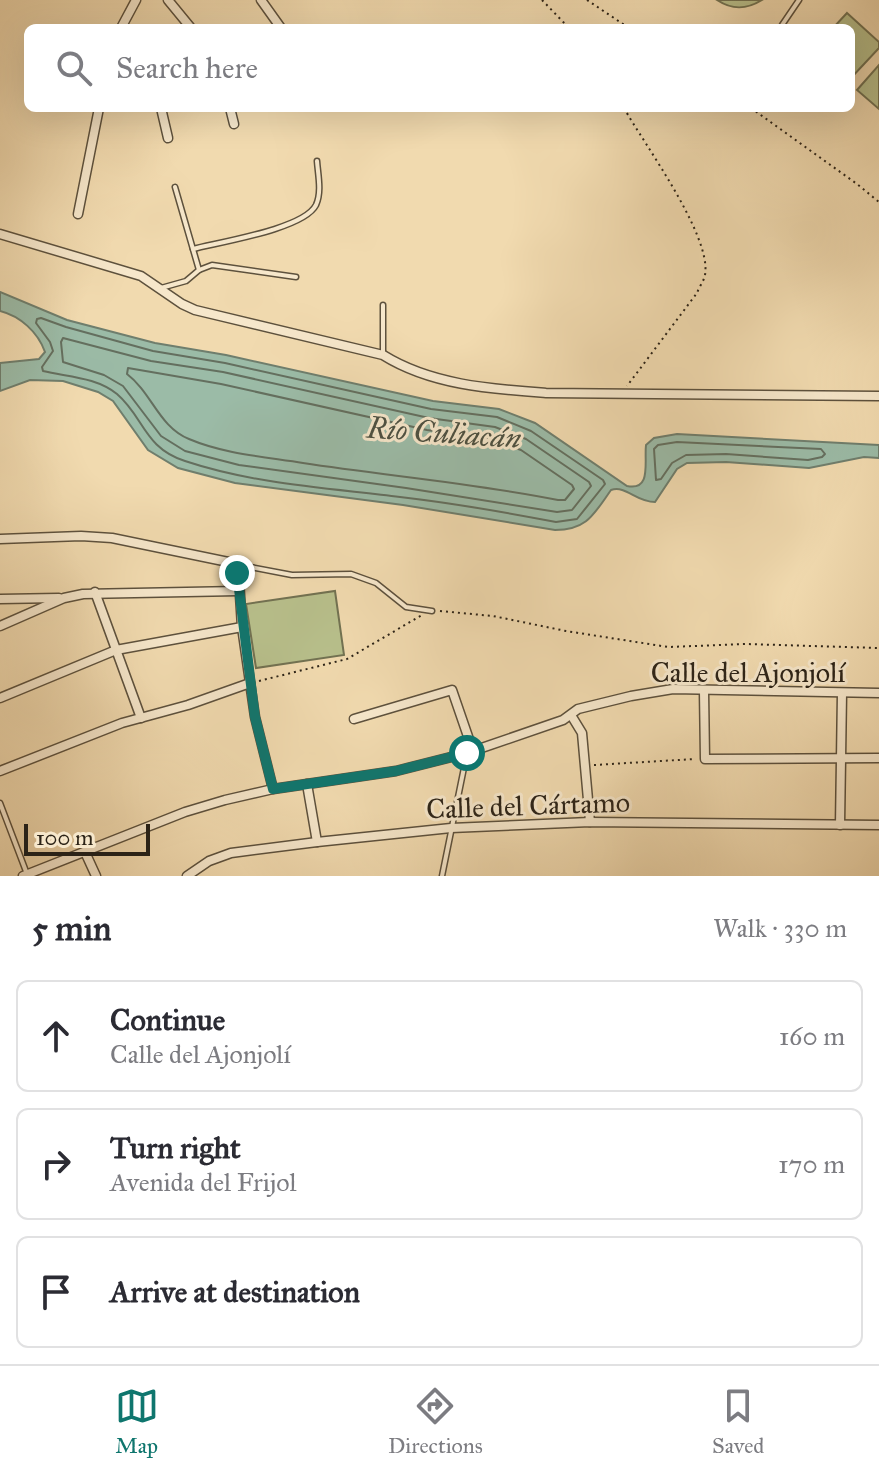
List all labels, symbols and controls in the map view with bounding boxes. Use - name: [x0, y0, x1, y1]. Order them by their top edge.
- search box: [24, 24, 855, 112]
- icon: search: [52, 46, 96, 90]
- text: Search here: [116, 50, 258, 86]
- water label: Río Culiacán: [365, 410, 523, 456]
- route end: [219, 555, 255, 591]
- street label: Calle del Ajonjolí: [651, 655, 847, 690]
- route start: [449, 735, 485, 771]
- street label: Calle del Cártamo: [426, 784, 631, 827]
- scale bar: [24, 820, 150, 856]
- text: 100 m: [36, 824, 93, 851]
- text: 5 min: [32, 908, 111, 949]
- text: Walk · 330 m: [713, 912, 847, 944]
- text: Continue: [110, 1002, 225, 1038]
- icon: ahead: [34, 1014, 78, 1058]
- text: 160 m: [779, 1020, 845, 1052]
- text: Calle del Ajonjolí: [110, 1038, 291, 1070]
- text: Turn right: [110, 1130, 241, 1166]
- icon: right: [34, 1142, 78, 1186]
- text: 170 m: [778, 1148, 845, 1180]
- text: Avenida del Frijol: [110, 1166, 297, 1198]
- icon: arrive: [34, 1270, 78, 1314]
- text: Arrive at destination: [110, 1274, 360, 1310]
- tab: Map: [115, 1384, 159, 1459]
- tab: Directions: [388, 1384, 483, 1459]
- tab: Saved: [712, 1384, 764, 1459]

